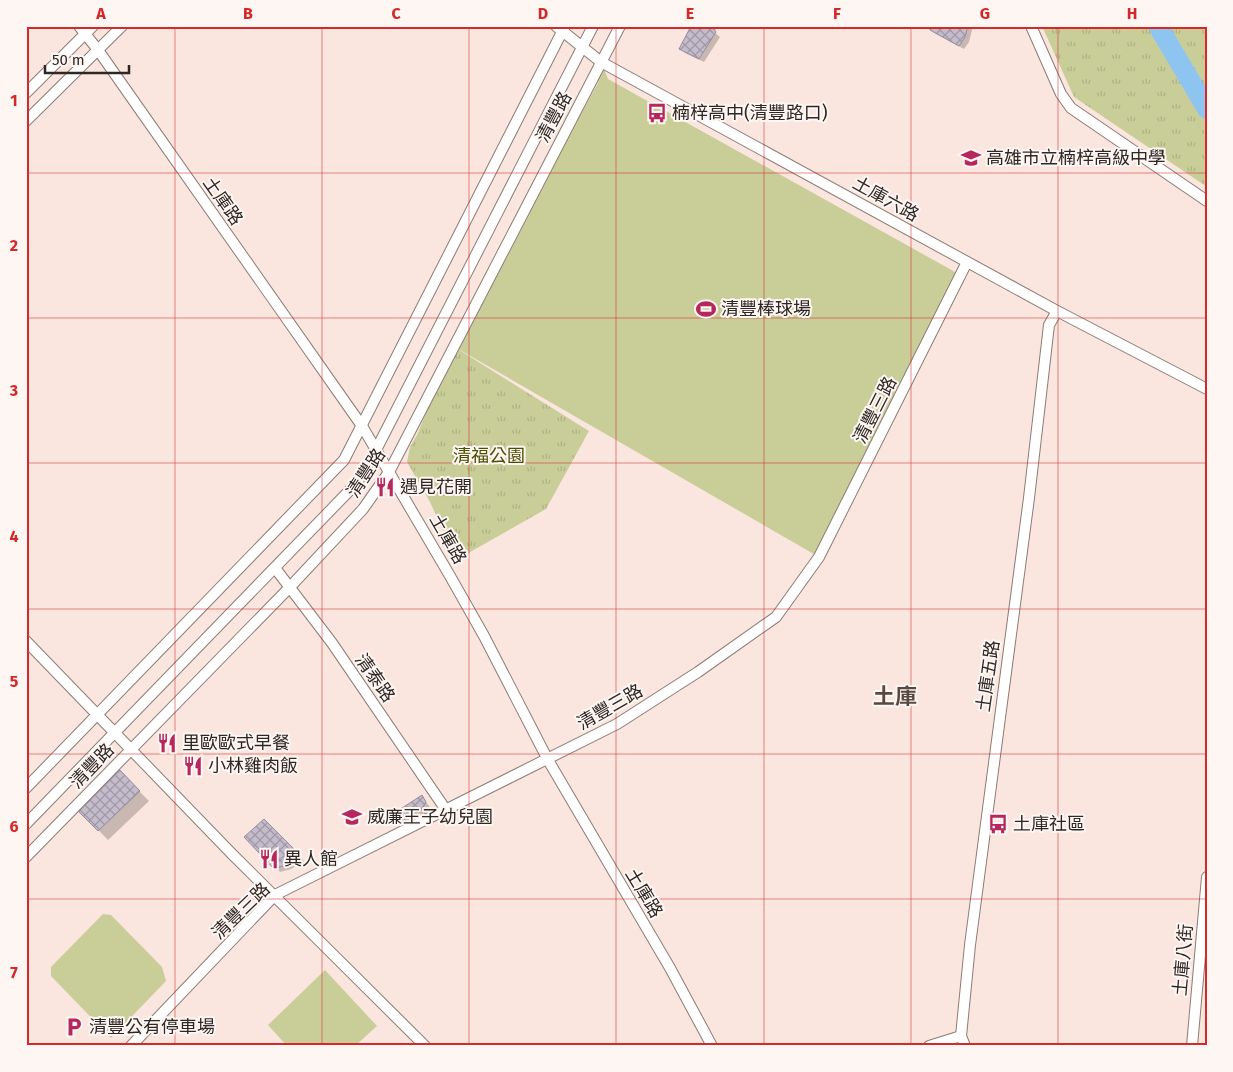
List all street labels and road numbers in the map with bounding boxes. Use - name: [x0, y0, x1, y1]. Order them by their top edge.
- street label: 清豐路: [532, 88, 576, 146]
- street label: 土庫六路: [849, 172, 923, 226]
- street label: 土庫路: [199, 173, 247, 229]
- street label: 清豐三路: [849, 373, 901, 447]
- street label: 清豐路: [342, 444, 390, 502]
- street label: 土庫路: [425, 510, 471, 568]
- street label: 土庫五路: [972, 639, 1004, 713]
- street label: 清泰路: [351, 650, 399, 706]
- street label: 清豐三路: [573, 679, 647, 735]
- street label: 清豐路: [65, 739, 119, 793]
- street label: 土庫路: [621, 864, 667, 922]
- street label: 清豐三路: [207, 878, 275, 944]
- street label: 土庫八街: [1169, 923, 1197, 997]

